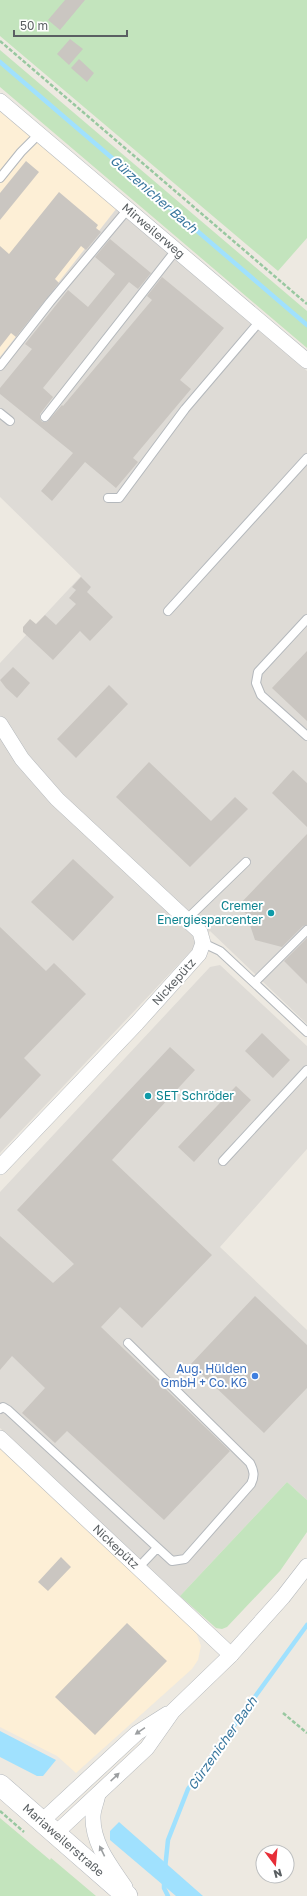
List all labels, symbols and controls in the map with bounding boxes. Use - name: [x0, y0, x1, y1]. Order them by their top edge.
- scale bar: [14, 12, 127, 38]
- text: 50 m: [20, 18, 48, 33]
- water label: Gürzenicher Bach: [107, 152, 201, 237]
- street label: Mirweilerweg: [119, 200, 188, 261]
- place label: Cremer Energiesparcenter: [157, 898, 263, 927]
- marker: Cremer Energiesparcenter: [266, 908, 276, 918]
- street label: Nickepütz: [149, 955, 199, 1008]
- place label: SET Schröder: [156, 1088, 234, 1103]
- marker: SET Schröder: [143, 1091, 153, 1101]
- place label: Aug. Hülden GmbH + Co. KG: [161, 1361, 247, 1390]
- marker: Aug. Hülden GmbH + Co. KG: [250, 1371, 260, 1381]
- street label: Nickepütz: [90, 1521, 143, 1572]
- water label: Gürzenicher Bach: [184, 1693, 261, 1793]
- one-way arrow: [135, 1727, 146, 1735]
- one-way arrow: [110, 1773, 120, 1782]
- street label: Mariaweilerstraße: [20, 1800, 107, 1880]
- north arrow: [255, 1844, 295, 1884]
- one-way arrow: [99, 1846, 105, 1857]
- text: N: [272, 1867, 284, 1881]

